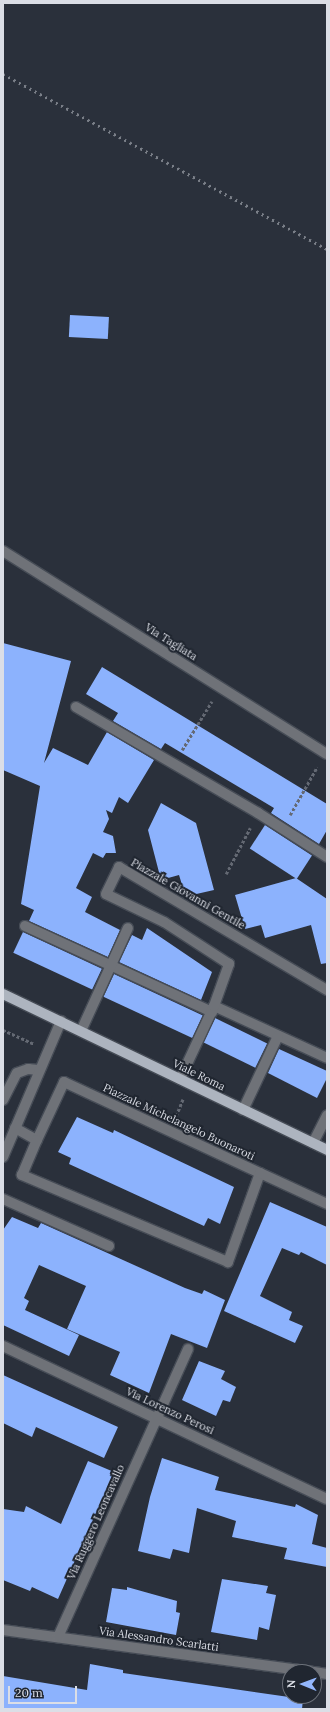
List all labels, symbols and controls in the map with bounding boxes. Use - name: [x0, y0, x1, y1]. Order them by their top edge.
- street label: Via Tagliata: [142, 621, 200, 663]
- street label: Piazzale Giovanni Gentile: [129, 856, 247, 932]
- street label: Viale Roma: [171, 1057, 227, 1093]
- street label: Piazzale Michelangelo Buonaroti: [101, 1081, 257, 1163]
- street label: Via Lorenzo Perosi: [124, 1385, 216, 1437]
- street label: Via Ruggero Leoncavallo: [65, 1462, 127, 1582]
- street label: Via Alessandro Scarlatti: [98, 1624, 220, 1654]
- north arrow: [282, 1664, 322, 1704]
- scale bar: [10, 1678, 79, 1704]
- text: N: [284, 1679, 298, 1688]
- text: 20 m: [15, 1685, 43, 1700]

